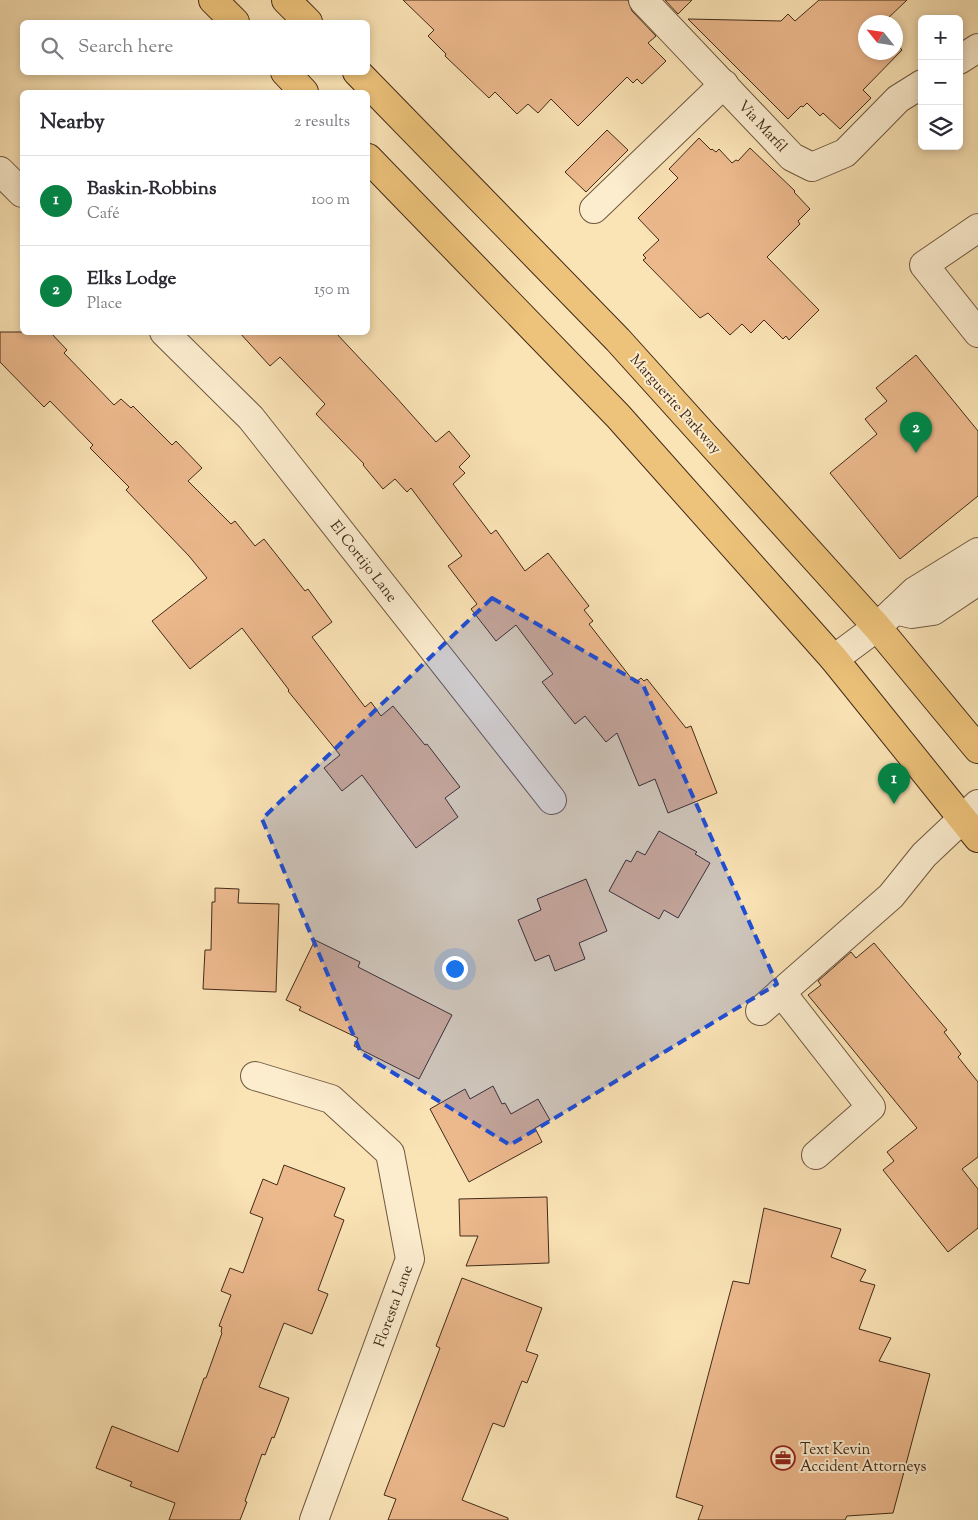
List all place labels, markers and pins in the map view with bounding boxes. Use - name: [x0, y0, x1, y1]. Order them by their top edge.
- pin: 2: [900, 412, 932, 453]
- pin: 1: [878, 763, 910, 804]
- place label: Text Kevin Accident Attorneys: [800, 1440, 927, 1478]
- office icon: Text Kevin Accident Attorneys: [770, 1445, 796, 1471]

